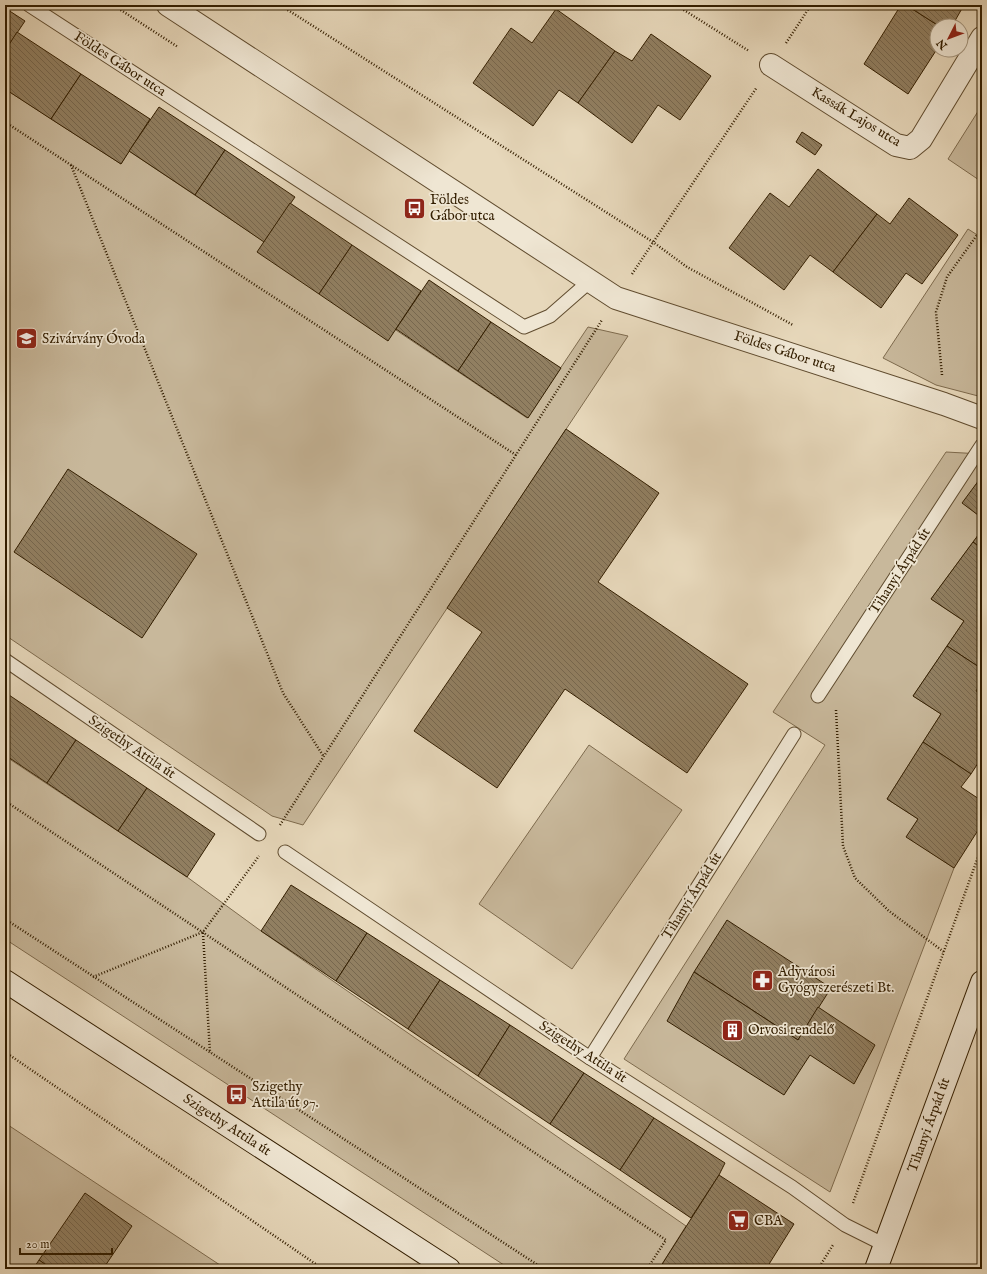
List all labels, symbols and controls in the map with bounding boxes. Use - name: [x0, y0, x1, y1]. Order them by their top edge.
- north arrow: [929, 18, 969, 58]
- street label: Földes Gábor utca: [70, 27, 170, 101]
- text: N: [934, 35, 951, 53]
- street label: Kassák Lajos utca: [808, 83, 905, 151]
- place label: Földes Gábor utca: [430, 191, 495, 225]
- bus stop icon: Földes Gábor utca: [402, 195, 428, 221]
- school or university icon: Szivárvány Óvoda: [14, 326, 40, 352]
- street label: Földes Gábor utca: [732, 327, 839, 377]
- place label: Szivárvány Óvoda: [42, 329, 146, 348]
- street label: Tihanyi Árpád út: [865, 524, 935, 618]
- street label: Szigethy Attila út: [85, 711, 179, 783]
- street label: Tihanyi Árpád út: [657, 848, 726, 943]
- place label: Adyvárosi Gyógyszerészeti Bt.: [777, 963, 894, 997]
- pharmacy icon: Adyvárosi Gyógyszerészeti Bt.: [750, 967, 776, 993]
- street label: Szigethy Attila út: [536, 1017, 631, 1087]
- building icon: Orvosi rendelő: [720, 1017, 746, 1043]
- place label: Orvosi rendelő: [748, 1021, 835, 1039]
- street label: Tihanyi Árpád út: [903, 1075, 955, 1175]
- place label: Szigethy Attila út 97.: [251, 1078, 319, 1112]
- bus stop icon: Szigethy Attila út 97.: [223, 1082, 249, 1108]
- street label: Szigethy Attila út: [180, 1090, 275, 1160]
- supermarket icon: CBA: [726, 1208, 752, 1234]
- place label: CBA: [754, 1212, 783, 1230]
- scale bar: [20, 1230, 112, 1256]
- text: 20 m: [26, 1237, 49, 1252]

